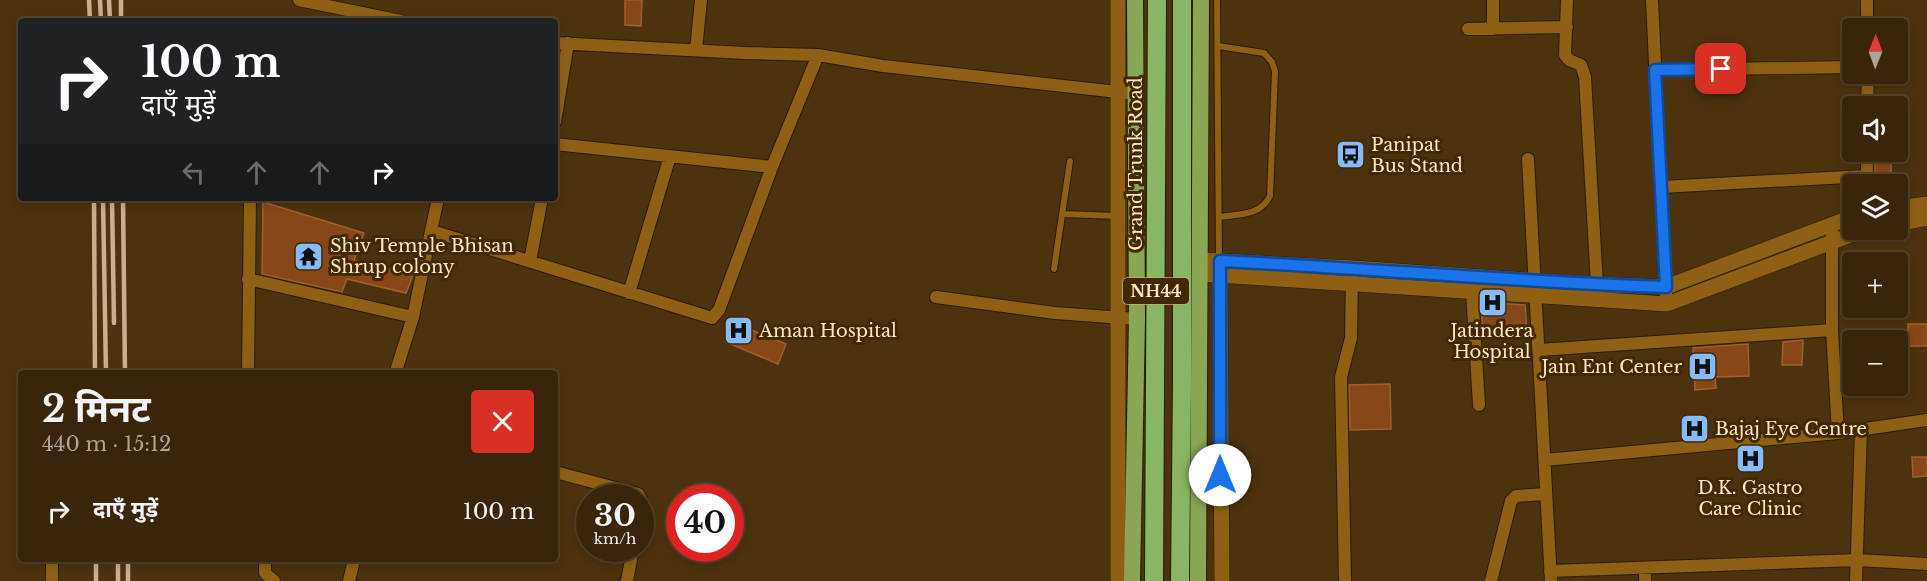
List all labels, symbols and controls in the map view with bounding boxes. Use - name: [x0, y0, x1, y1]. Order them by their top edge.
- north arrow: [1842, 18, 1908, 84]
- map controls: [1842, 18, 1908, 396]
- text: 100 m: [141, 36, 280, 88]
- icon: right: [42, 42, 120, 120]
- pin: [1695, 43, 1746, 94]
- icon: arrive: [1704, 52, 1737, 85]
- street label: Grand Trunk Road: [1125, 77, 1147, 251]
- text: दाएँ मुड़ें: [141, 88, 216, 121]
- button: sound: [1842, 96, 1908, 162]
- place label: Panipat Bus Stand: [1371, 134, 1463, 177]
- bus stop icon: Panipat Bus Stand: [1334, 139, 1366, 171]
- icon: left: [177, 156, 210, 189]
- icon: ahead: [240, 156, 273, 189]
- icon: ahead: [303, 156, 336, 189]
- icon: right: [366, 156, 399, 189]
- button: layers: [1842, 174, 1908, 240]
- place label: Shiv Temple Bhisan Shrup colony: [330, 235, 514, 278]
- temple icon: Shiv Temple Bhisan Shrup colony: [293, 240, 325, 272]
- button: +: [1842, 252, 1908, 318]
- road number: NH44: [1123, 278, 1189, 304]
- hospital icon: Jatindera Hospital: [1476, 286, 1508, 318]
- hospital icon: Aman Hospital: [722, 315, 754, 347]
- place label: Aman Hospital: [758, 320, 897, 342]
- place label: Jatindera Hospital: [1449, 320, 1533, 363]
- button: −: [1842, 330, 1908, 396]
- hospital icon: Jain Ent Center: [1687, 351, 1719, 383]
- place label: Jain Ent Center: [1540, 356, 1682, 378]
- text: 2 मिनट: [42, 387, 151, 432]
- button: close: [471, 390, 534, 453]
- hospital icon: Bajaj Eye Centre: [1678, 413, 1710, 445]
- place label: Bajaj Eye Centre: [1715, 418, 1867, 440]
- text: 440 m · 15:12: [42, 432, 171, 456]
- position arrow: [1188, 443, 1252, 507]
- hospital icon: D.K. Gastro Care Clinic: [1734, 443, 1766, 475]
- place label: D.K. Gastro Care Clinic: [1698, 477, 1802, 520]
- speed limit sign: 40: [666, 484, 744, 562]
- icon: right: [42, 495, 75, 528]
- text: दाएँ मुड़ें: [93, 496, 158, 523]
- text: 30: [594, 497, 636, 534]
- text: 100 m: [463, 498, 534, 525]
- text: km/h: [594, 529, 636, 548]

